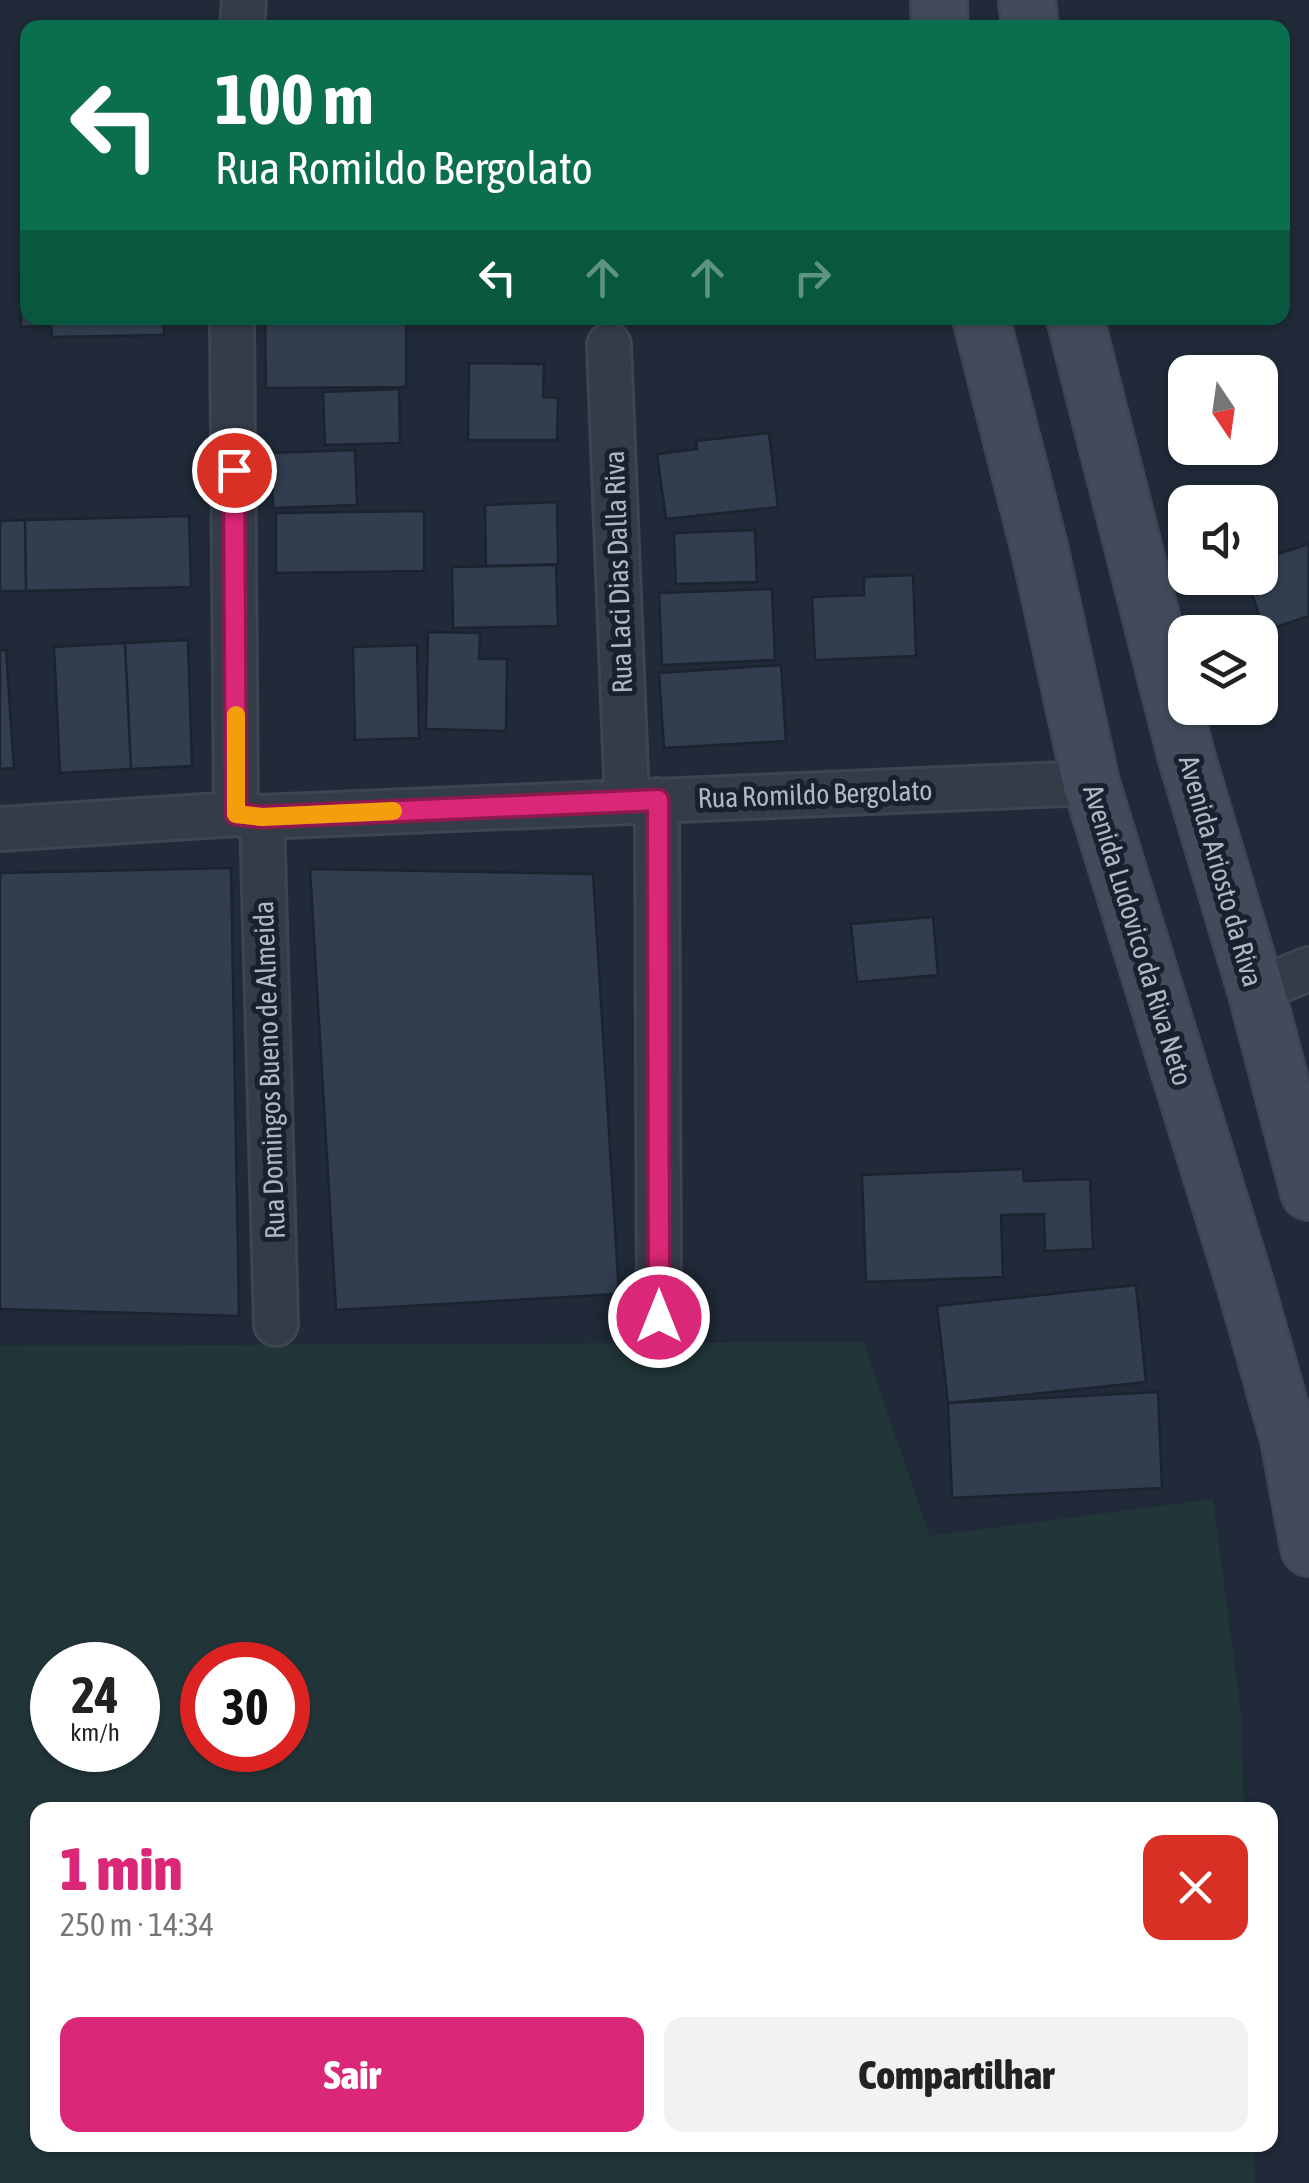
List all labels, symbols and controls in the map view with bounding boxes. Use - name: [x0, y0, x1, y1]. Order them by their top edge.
- text: 100 m: [215, 59, 374, 139]
- icon: left: [50, 60, 180, 190]
- text: Rua Romildo Bergolato: [215, 142, 593, 194]
- icon: left: [470, 250, 525, 305]
- icon: ahead: [575, 250, 630, 305]
- icon: ahead: [680, 250, 735, 305]
- icon: right: [785, 250, 840, 305]
- north arrow: [1168, 355, 1278, 465]
- map controls: [1168, 355, 1278, 725]
- pin: [192, 428, 277, 513]
- icon: arrive: [207, 443, 262, 498]
- street label: Rua Laci Dias Dalla Riva: [598, 450, 638, 694]
- button: sound: [1168, 485, 1278, 595]
- button: layers: [1168, 615, 1278, 725]
- street label: Avenida Ariosto da Riva: [1173, 752, 1269, 990]
- street label: Rua Romildo Bergolato: [697, 774, 933, 814]
- street label: Avenida Ludovico da Riva Neto: [1077, 781, 1199, 1089]
- street label: Rua Domingos Bueno de Almeida: [247, 900, 291, 1240]
- position arrow: [607, 1265, 711, 1369]
- speed limit sign: 30: [180, 1642, 310, 1772]
- text: 24: [71, 1666, 118, 1724]
- text: km/h: [70, 1718, 120, 1746]
- text: 1 min: [60, 1834, 183, 1903]
- button: close: [1143, 1835, 1248, 1940]
- text: 250 m · 14:34: [60, 1906, 214, 1943]
- button: Sair: [60, 2017, 644, 2132]
- button: Compartilhar: [664, 2017, 1248, 2132]

